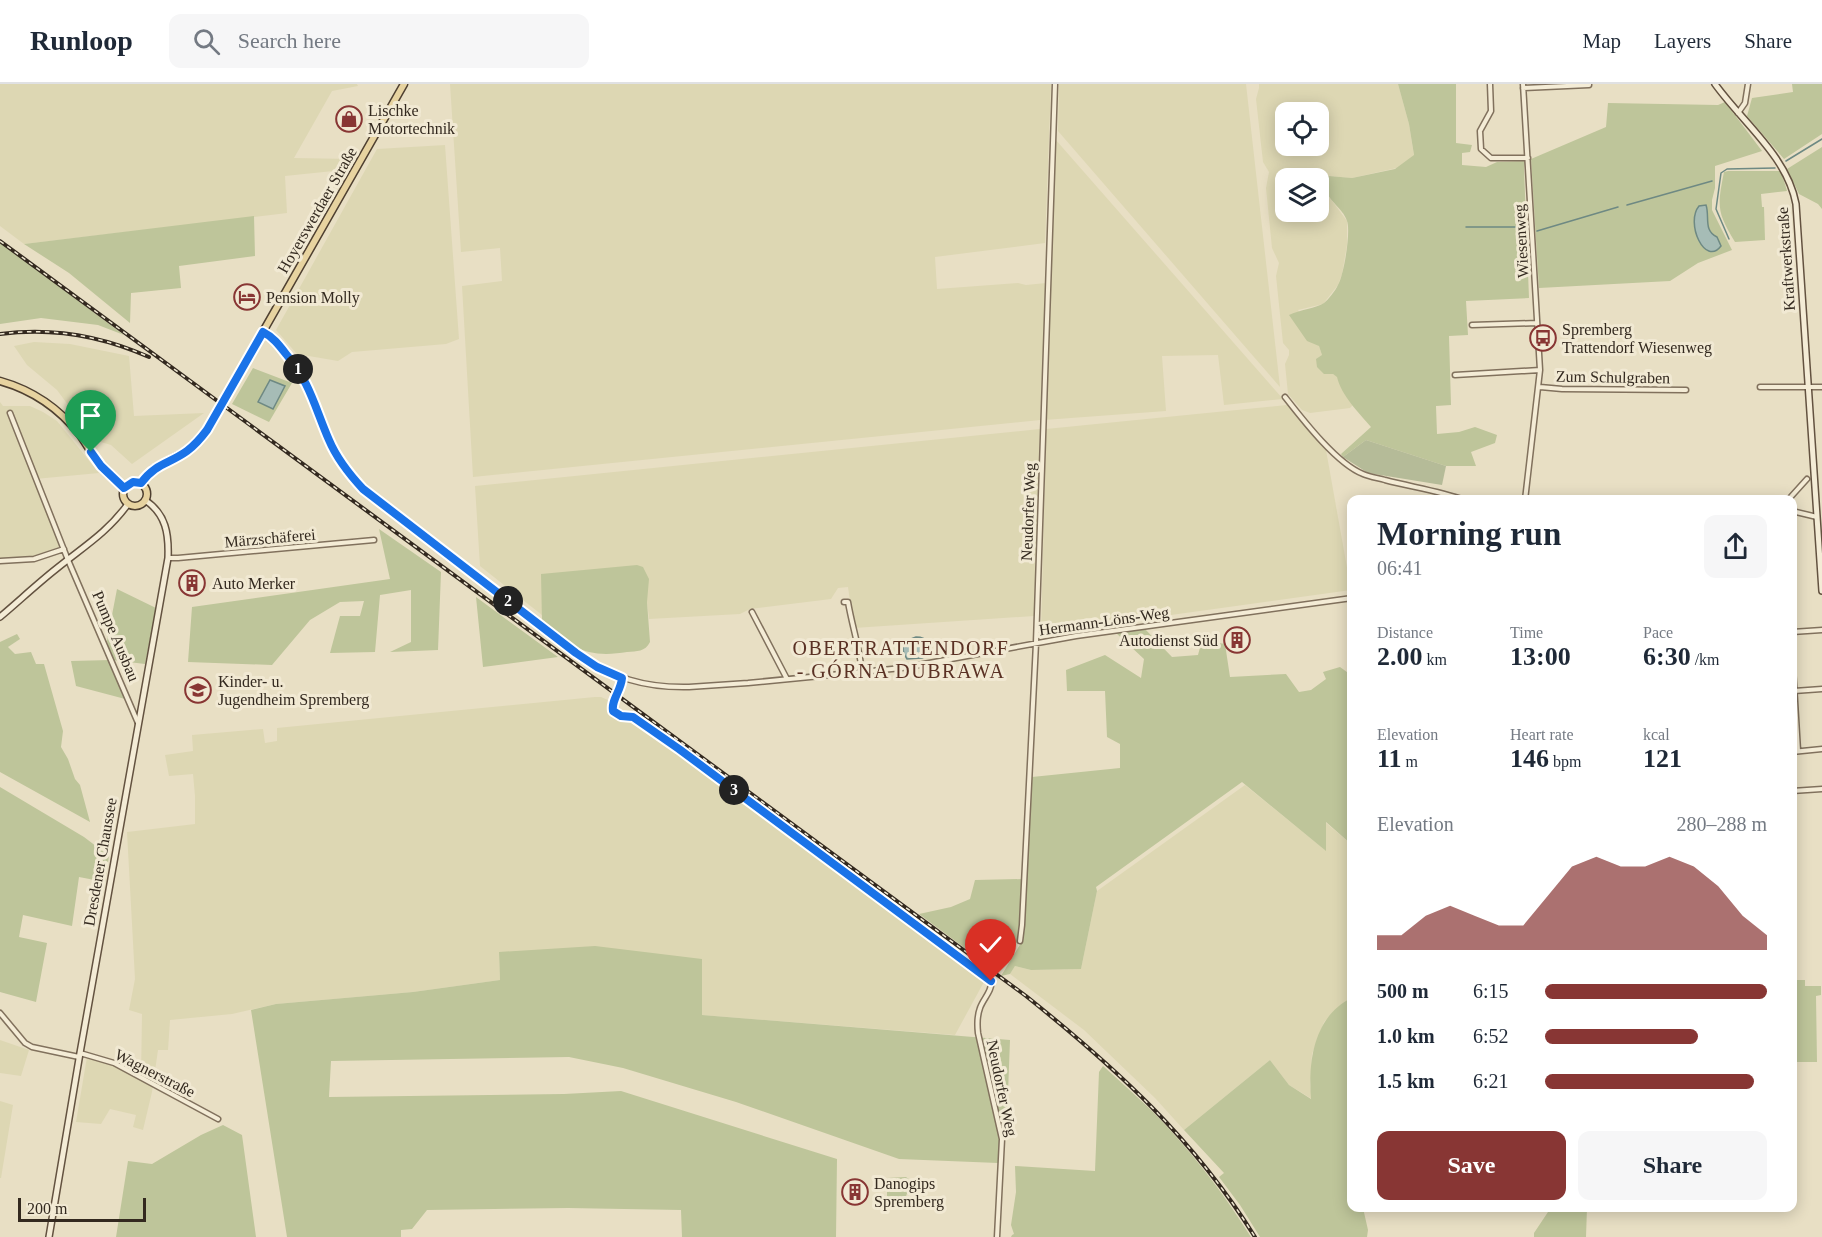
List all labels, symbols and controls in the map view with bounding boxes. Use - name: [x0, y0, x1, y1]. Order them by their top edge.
- search box: [169, 14, 589, 68]
- text: Runloop: [30, 25, 133, 56]
- icon: search: [190, 25, 223, 58]
- text: Search here: [238, 28, 341, 53]
- text: Map: [1583, 29, 1621, 53]
- text: Layers: [1654, 29, 1711, 53]
- text: Share: [1744, 29, 1792, 53]
- place label: Lischke Motortechnik: [368, 102, 455, 137]
- map controls: [1275, 102, 1329, 222]
- button: locate: [1275, 102, 1329, 156]
- shop icon: Lischke Motortechnik: [334, 104, 364, 134]
- street label: Hoyerswerdaer Straße: [274, 144, 361, 277]
- button: layers: [1275, 168, 1329, 222]
- street label: Wiesenweg: [1511, 204, 1532, 278]
- street label: Kraftwerkstraße: [1774, 207, 1798, 311]
- hotel icon: Pension Molly: [232, 282, 262, 312]
- place label: Pension Molly: [266, 289, 360, 307]
- place label: Spremberg Trattendorf Wiesenweg: [1562, 321, 1712, 357]
- bus stop icon: Spremberg Trattendorf Wiesenweg: [1528, 323, 1558, 353]
- pin: 1: [283, 354, 313, 384]
- text: 1: [294, 360, 302, 377]
- street label: Zum Schulgraben: [1556, 368, 1670, 387]
- pin: [65, 390, 116, 452]
- icon: arrive: [74, 399, 107, 432]
- street label: Neudorfer Weg: [1018, 463, 1039, 561]
- button: share: [1704, 515, 1767, 578]
- text: Morning run: [1377, 516, 1561, 552]
- street label: Märzschäferei: [224, 525, 317, 550]
- text: 06:41: [1377, 557, 1423, 579]
- building icon: Auto Merker: [177, 568, 207, 598]
- place label: Auto Merker: [212, 575, 296, 592]
- pin: 2: [493, 586, 523, 616]
- street label: Pumpe Ausbau: [88, 588, 143, 684]
- text: 2: [504, 592, 512, 609]
- street label: Hermann-Löns-Weg: [1038, 603, 1170, 640]
- text: Distance: [1377, 624, 1433, 641]
- text: Time: [1510, 624, 1543, 641]
- text: Pace: [1643, 624, 1673, 641]
- building icon: Autodienst Süd: [1222, 625, 1252, 655]
- place label: Autodienst Süd: [1119, 632, 1218, 649]
- district label: OBERTRATTENDORF - GÓRNA DUBRAWA: [793, 637, 1009, 682]
- text: 2.00: [1377, 642, 1423, 671]
- text: 13:00: [1510, 642, 1571, 671]
- text: 6:30: [1643, 642, 1691, 671]
- text: km: [1423, 651, 1447, 668]
- text: /km: [1691, 651, 1720, 668]
- place label: Kinder- u. Jugendheim Spremberg: [218, 673, 369, 709]
- school or university icon: Kinder- u. Jugendheim Spremberg: [183, 675, 213, 705]
- text: Elevation: [1377, 726, 1438, 743]
- text: Heart rate: [1510, 726, 1574, 743]
- text: kcal: [1643, 726, 1670, 743]
- text: 11: [1377, 744, 1402, 773]
- text: 146: [1510, 744, 1549, 773]
- text: 121: [1643, 744, 1682, 773]
- text: m: [1402, 753, 1418, 770]
- text: bpm: [1549, 753, 1581, 770]
- pin: 3: [719, 775, 749, 805]
- text: 3: [730, 781, 738, 798]
- street label: Dresdener Chaussee: [80, 796, 120, 928]
- text: Elevation: [1377, 813, 1454, 835]
- text: 280–288 m: [1676, 813, 1767, 835]
- pin: [965, 919, 1016, 981]
- icon: check: [974, 928, 1007, 961]
- text: 500 m: [1377, 980, 1429, 1002]
- text: 6:15: [1473, 980, 1509, 1002]
- text: 1.0 km: [1377, 1025, 1435, 1047]
- text: 6:52: [1473, 1025, 1509, 1047]
- street label: Neudorfer Weg: [982, 1038, 1021, 1138]
- street label: Wagnerstraße: [112, 1046, 198, 1101]
- text: 1.5 km: [1377, 1070, 1435, 1092]
- text: 6:21: [1473, 1070, 1509, 1092]
- button: Save: [1377, 1131, 1566, 1200]
- button: Share: [1578, 1131, 1767, 1200]
- place label: Danogips Spremberg: [874, 1175, 944, 1211]
- building icon: Danogips Spremberg: [840, 1177, 870, 1207]
- scale bar: [18, 1195, 146, 1222]
- text: 200 m: [27, 1200, 67, 1217]

